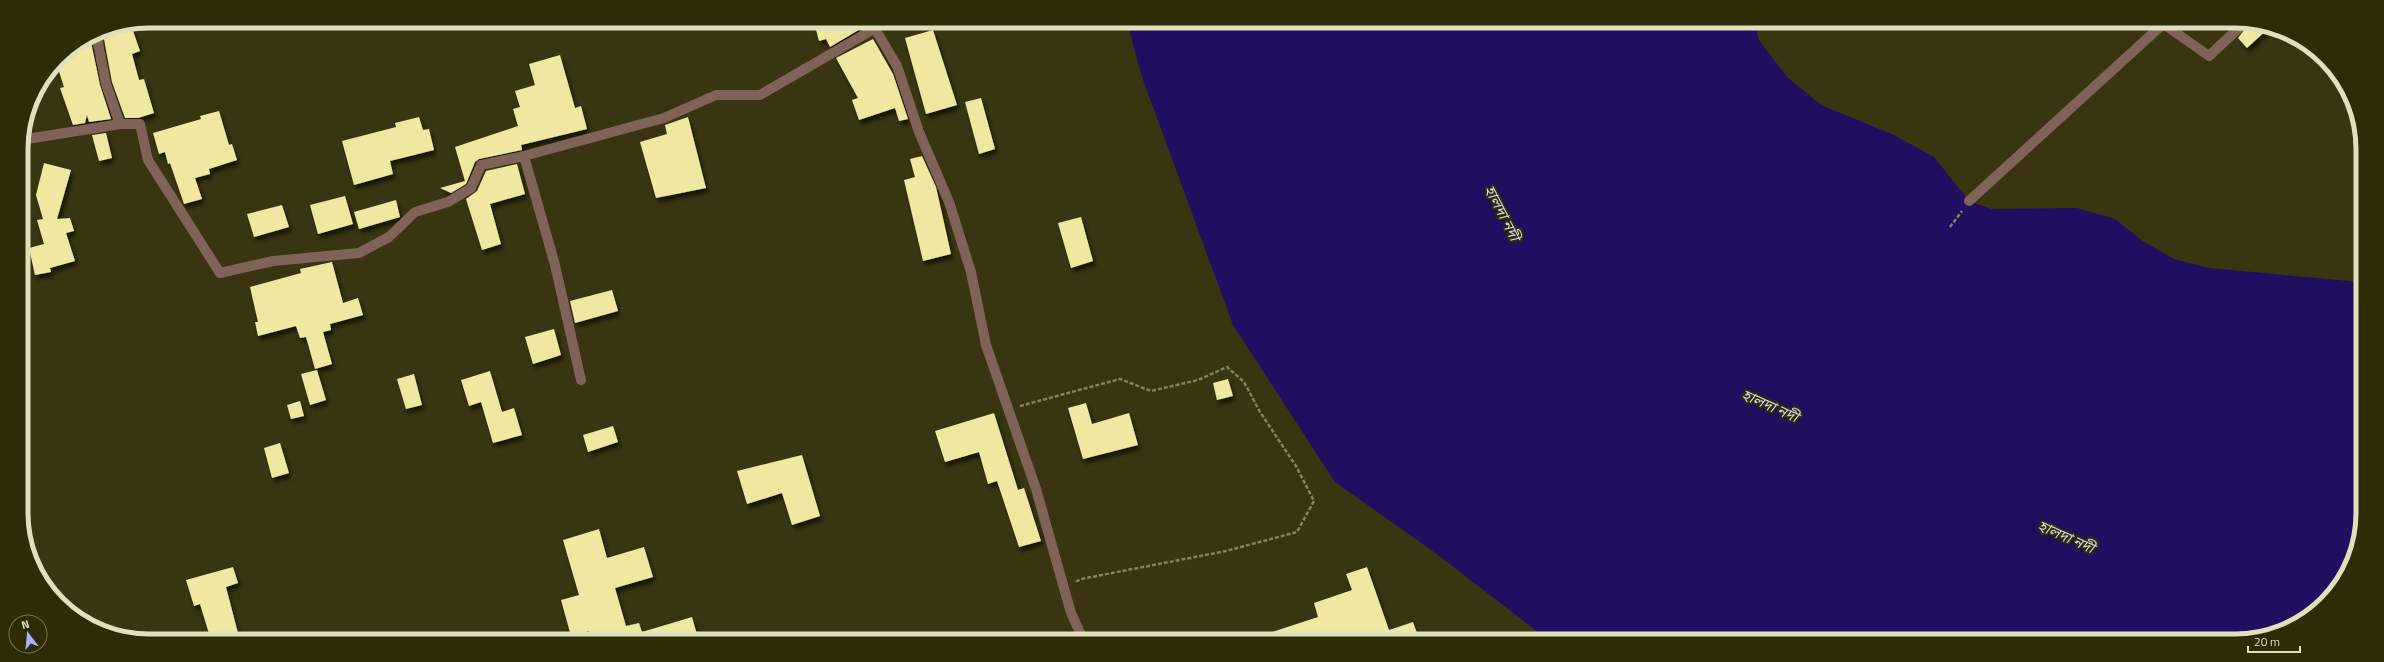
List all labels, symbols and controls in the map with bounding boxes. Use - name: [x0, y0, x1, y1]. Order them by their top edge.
- water label: হালদা নদী: [1479, 181, 1528, 247]
- water label: হালদা নদী: [1738, 383, 1805, 429]
- water label: হালদা নদী: [2034, 514, 2101, 560]
- north arrow: [8, 614, 48, 654]
- text: N: [19, 616, 31, 633]
- scale bar: [2248, 628, 2300, 654]
- text: 20 m: [2254, 632, 2280, 651]

